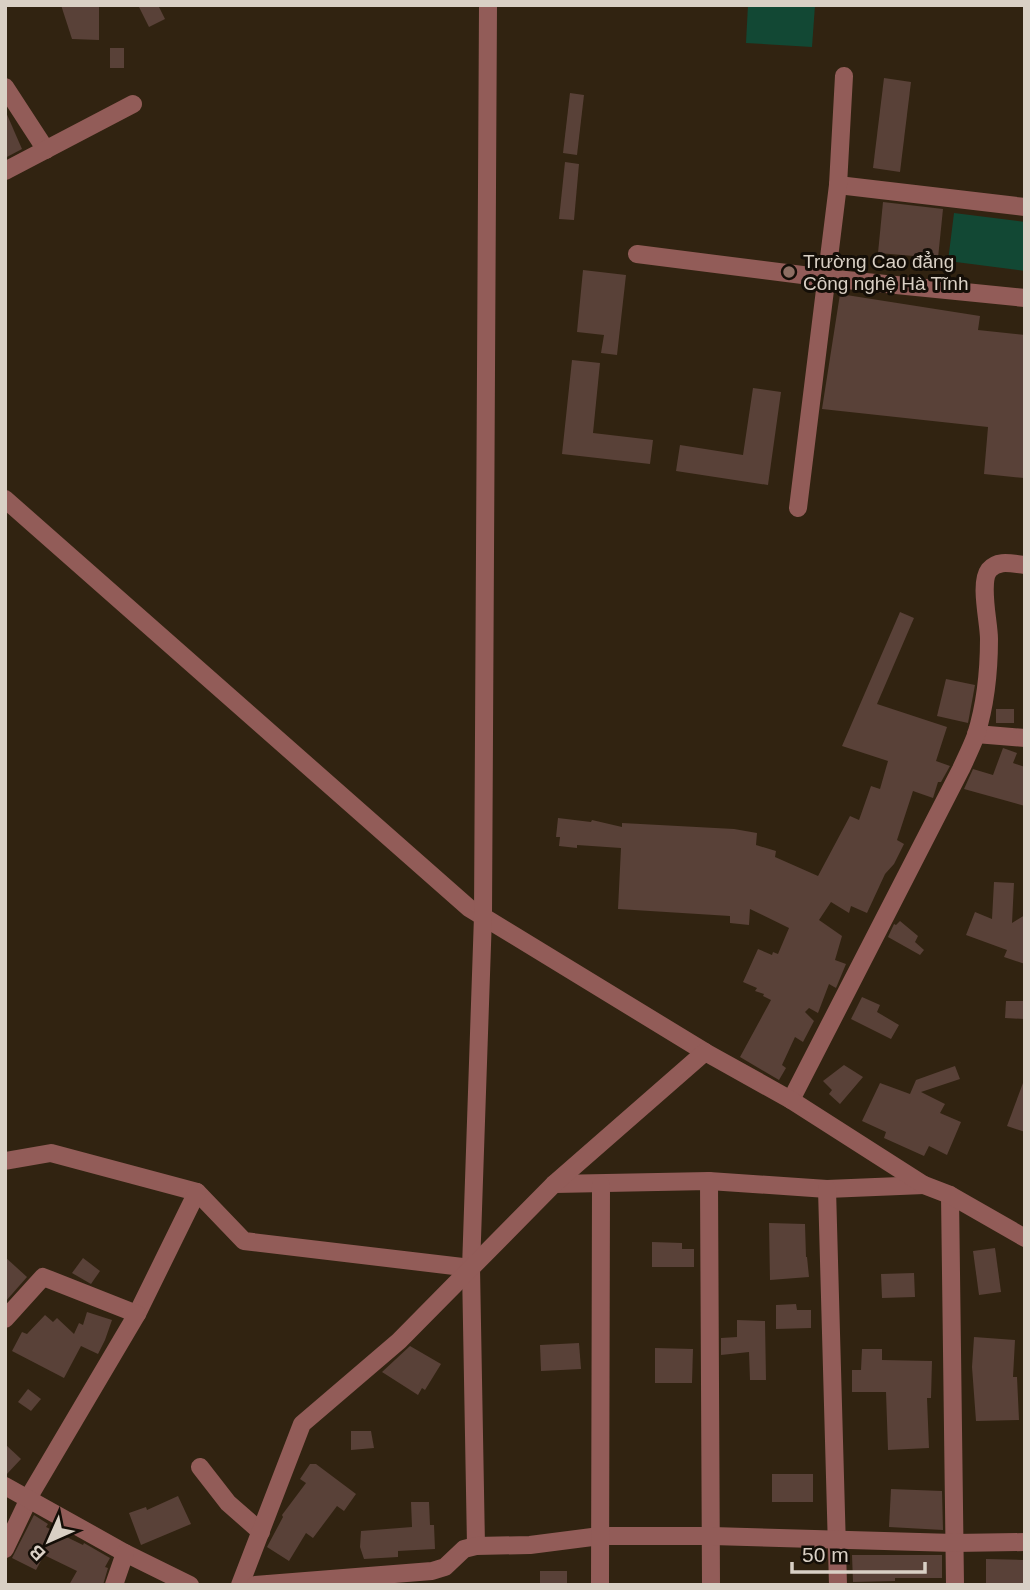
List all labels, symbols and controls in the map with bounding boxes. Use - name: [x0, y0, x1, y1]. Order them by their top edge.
- place label: Trường Cao đẳng Công nghệ Hà Tĩnh: [803, 251, 969, 294]
- marker: Trường Cao đẳng Công nghệ Hà Tĩnh: [781, 264, 797, 280]
- north arrow: [14, 1506, 84, 1576]
- scale bar: [792, 1530, 925, 1574]
- text: B: [25, 1540, 50, 1565]
- text: 50 m: [802, 1543, 849, 1566]

